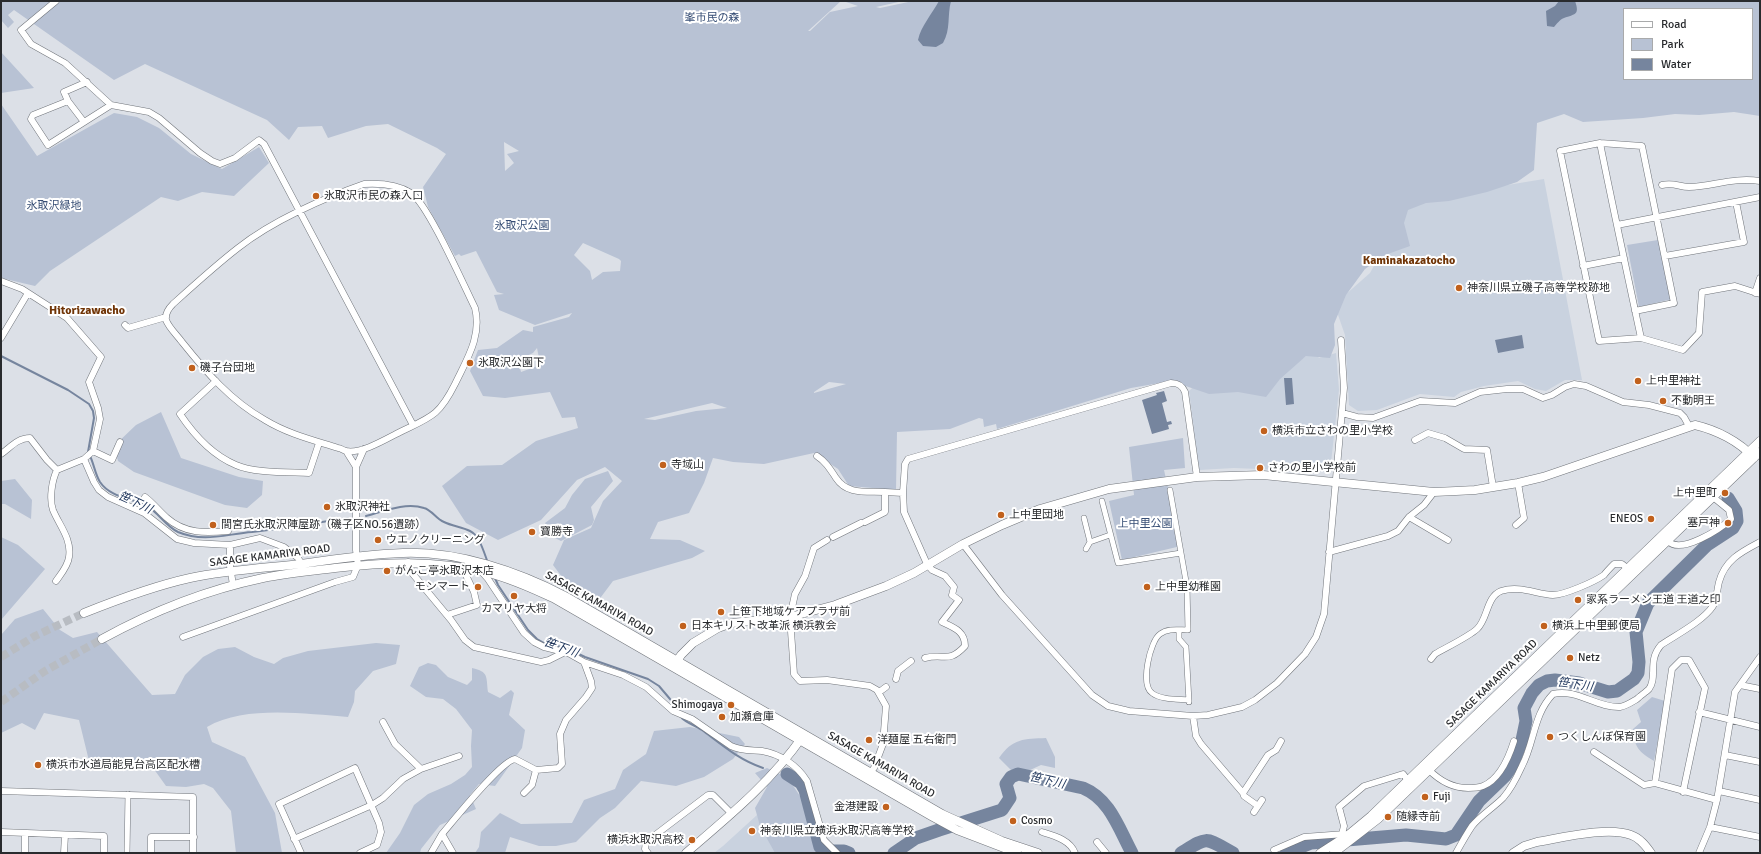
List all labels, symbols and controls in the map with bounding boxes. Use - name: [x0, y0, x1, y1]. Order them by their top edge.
- legend: [1623, 8, 1753, 80]
- park label: 峯市民の森: [685, 11, 739, 25]
- text: Road: [1661, 17, 1687, 32]
- text: Park: [1661, 37, 1684, 52]
- text: Water: [1661, 57, 1691, 72]
- place label: 氷取沢市民の森入口: [324, 189, 423, 203]
- marker: 氷取沢市民の森入口: [311, 191, 321, 201]
- park label: 氷取沢緑地: [27, 199, 81, 213]
- park label: 氷取沢公園: [495, 219, 549, 233]
- district label: Kaminakazatocho: [1363, 254, 1455, 268]
- place label: 神奈川県立磯子高等学校跡地: [1467, 281, 1610, 295]
- marker: 神奈川県立磯子高等学校跡地: [1454, 283, 1464, 293]
- district label: Hitorizawacho: [49, 304, 125, 318]
- place label: 氷取沢公園下: [478, 356, 544, 370]
- marker: 氷取沢公園下: [465, 358, 475, 368]
- place label: 磯子台団地: [200, 361, 255, 375]
- marker: 磯子台団地: [187, 363, 197, 373]
- place label: 上中里神社: [1646, 374, 1701, 388]
- marker: 上中里神社: [1633, 376, 1643, 386]
- place label: 不動明王: [1671, 394, 1715, 408]
- marker: 不動明王: [1658, 396, 1668, 406]
- place label: 横浜市立さわの里小学校: [1272, 424, 1393, 438]
- marker: 横浜市立さわの里小学校: [1259, 426, 1269, 436]
- place label: 寺域山: [671, 458, 704, 472]
- marker: 寺域山: [658, 460, 668, 470]
- place label: さわの里小学校前: [1268, 461, 1356, 475]
- marker: さわの里小学校前: [1255, 463, 1265, 473]
- place label: 上中里町: [1673, 486, 1717, 500]
- marker: 上中里町: [1720, 488, 1730, 498]
- water label: 笹下川: [116, 489, 154, 517]
- place label: 氷取沢神社: [335, 500, 390, 514]
- marker: 氷取沢神社: [322, 502, 332, 512]
- place label: 上中里団地: [1009, 508, 1064, 522]
- marker: 上中里団地: [996, 510, 1006, 520]
- place label: ENEOS: [1610, 512, 1643, 526]
- marker: ENEOS: [1646, 514, 1656, 524]
- place label: 塞戸神: [1687, 516, 1720, 530]
- park label: 上中里公園: [1118, 517, 1172, 531]
- place label: 間宮氏氷取沢陣屋跡（磯子区NO.56遺跡）: [221, 518, 426, 532]
- marker: 塞戸神: [1723, 518, 1733, 528]
- marker: 間宮氏氷取沢陣屋跡（磯子区NO.56遺跡）: [208, 520, 218, 530]
- place label: 寶勝寺: [540, 525, 573, 539]
- marker: 寶勝寺: [527, 527, 537, 537]
- place label: ウエノクリーニング: [386, 533, 485, 547]
- marker: ウエノクリーニング: [373, 535, 383, 545]
- street label: SASAGE KAMARIYA ROAD: [209, 542, 331, 570]
- place label: がんこ亭氷取沢本店: [395, 564, 494, 578]
- marker: がんこ亭氷取沢本店: [382, 566, 392, 576]
- street label: SASAGE KAMARIYA ROAD: [543, 569, 655, 639]
- place label: モンマート: [415, 580, 470, 594]
- place label: 上中里幼稚園: [1155, 580, 1221, 594]
- marker: モンマート: [473, 582, 483, 592]
- marker: 上中里幼稚園: [1142, 582, 1152, 592]
- marker: カマリヤ大将: [509, 591, 519, 601]
- place label: 家系ラーメン王道 王道之印: [1586, 593, 1720, 607]
- marker: 家系ラーメン王道 王道之印: [1573, 595, 1583, 605]
- place label: カマリヤ大将: [481, 602, 547, 616]
- place label: 上笹下地域ケアプラザ前: [729, 605, 850, 619]
- marker: 上笹下地域ケアプラザ前: [716, 607, 726, 617]
- place label: 日本キリスト改革派 横浜教会: [691, 619, 836, 633]
- place label: 横浜上中里郵便局: [1552, 619, 1640, 633]
- marker: 日本キリスト改革派 横浜教会: [678, 621, 688, 631]
- marker: 横浜上中里郵便局: [1539, 621, 1549, 631]
- water label: 笹下川: [542, 635, 580, 661]
- street label: SASAGE KAMARIYA ROAD: [1444, 637, 1540, 731]
- place label: Netz: [1578, 651, 1600, 665]
- marker: Netz: [1565, 653, 1575, 663]
- water label: 笹下川: [1556, 675, 1594, 695]
- place label: Shimogaya: [672, 698, 723, 712]
- marker: Shimogaya: [726, 700, 736, 710]
- place label: 加瀬倉庫: [730, 710, 774, 724]
- marker: 加瀬倉庫: [717, 712, 727, 722]
- street label: SASAGE KAMARIYA ROAD: [825, 729, 937, 801]
- place label: つくしんぼ保育園: [1558, 730, 1646, 744]
- marker: つくしんぼ保育園: [1545, 732, 1555, 742]
- place label: 洋麺屋 五右衛門: [877, 733, 956, 747]
- marker: 洋麺屋 五右衛門: [864, 735, 874, 745]
- place label: 横浜市水道局能見台高区配水槽: [46, 758, 200, 772]
- marker: 横浜市水道局能見台高区配水槽: [33, 760, 43, 770]
- water label: 笹下川: [1028, 770, 1066, 792]
- place label: Fuji: [1433, 790, 1450, 804]
- marker: Fuji: [1420, 792, 1430, 802]
- place label: 金港建設: [834, 800, 878, 814]
- marker: 金港建設: [881, 802, 891, 812]
- place label: 随縁寺前: [1396, 810, 1440, 824]
- marker: 随縁寺前: [1383, 812, 1393, 822]
- place label: Cosmo: [1021, 814, 1053, 828]
- marker: Cosmo: [1008, 816, 1018, 826]
- place label: 神奈川県立横浜氷取沢高等学校: [760, 824, 914, 838]
- marker: 神奈川県立横浜氷取沢高等学校: [747, 826, 757, 836]
- place label: 横浜氷取沢高校: [607, 833, 684, 847]
- marker: 横浜氷取沢高校: [687, 835, 697, 845]

